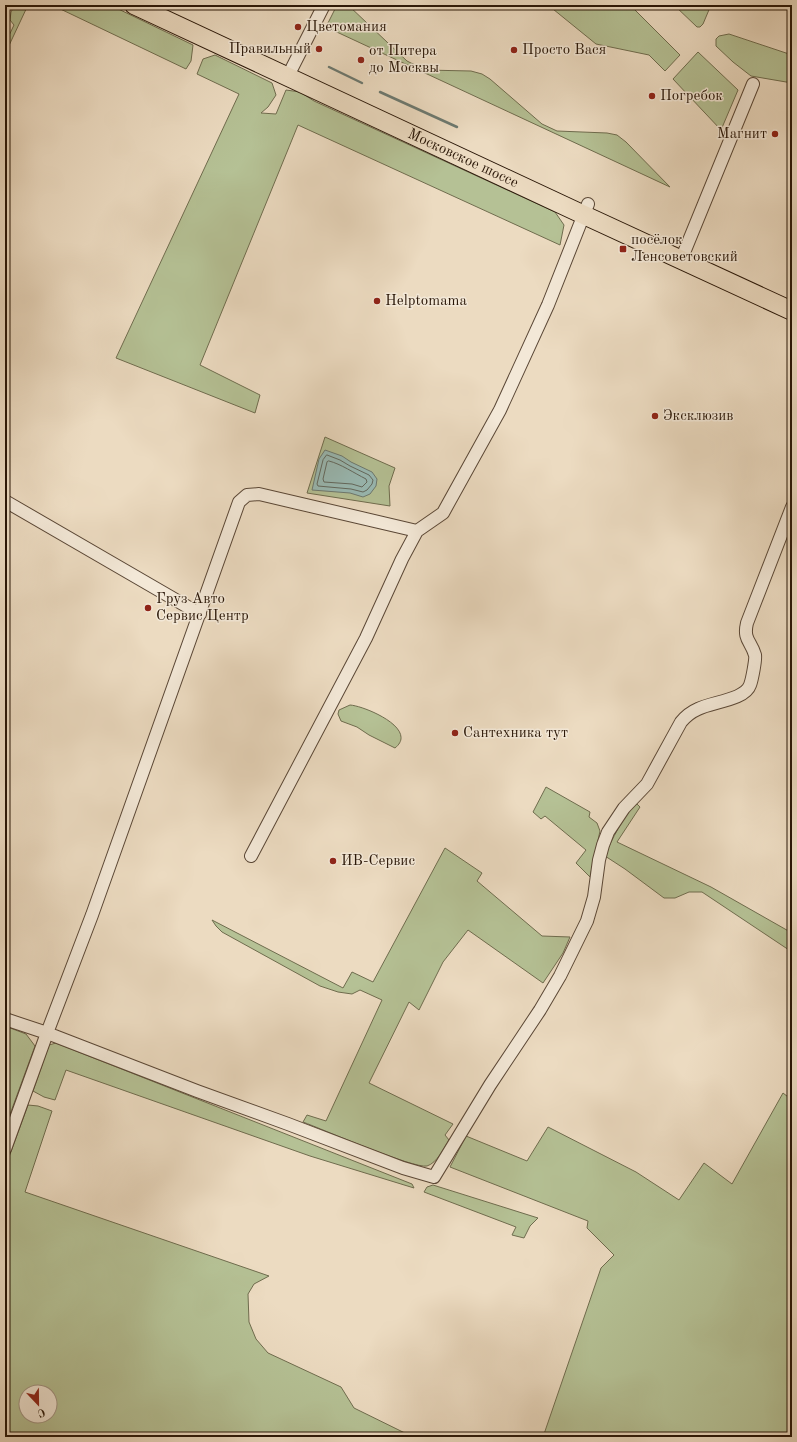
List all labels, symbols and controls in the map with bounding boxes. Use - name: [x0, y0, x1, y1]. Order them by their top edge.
- place label: Цветомания: [306, 20, 387, 35]
- marker: Цветомания: [293, 22, 303, 32]
- place label: Правильный: [229, 42, 311, 57]
- place label: Просто Вася: [522, 43, 607, 58]
- marker: Правильный: [314, 44, 324, 54]
- place label: от Питера до Москвы: [369, 44, 439, 76]
- marker: Просто Вася: [509, 45, 519, 55]
- marker: от Питера до Москвы: [356, 55, 366, 65]
- place label: Погребок: [660, 89, 723, 104]
- marker: Погребок: [647, 91, 657, 101]
- street label: Московское шоссе: [405, 126, 521, 191]
- place label: Магнит: [717, 127, 767, 142]
- marker: Магнит: [770, 129, 780, 139]
- place label: посёлок Ленсоветовский: [631, 233, 738, 265]
- marker: посёлок Ленсоветовский: [618, 244, 628, 254]
- place label: Helptomama: [385, 294, 467, 309]
- marker: Helptomama: [372, 296, 382, 306]
- place label: Эксклюзив: [663, 409, 734, 424]
- marker: Эксклюзив: [650, 411, 660, 421]
- place label: Груз Авто Сервис Центр: [156, 592, 249, 624]
- marker: Груз Авто Сервис Центр: [143, 603, 153, 613]
- place label: Сантехника тут: [463, 726, 568, 741]
- marker: Сантехника тут: [450, 728, 460, 738]
- place label: ИВ-Сервис: [341, 854, 415, 869]
- marker: ИВ-Сервис: [328, 856, 338, 866]
- north arrow: [18, 1384, 58, 1424]
- text: С: [36, 1405, 47, 1418]

